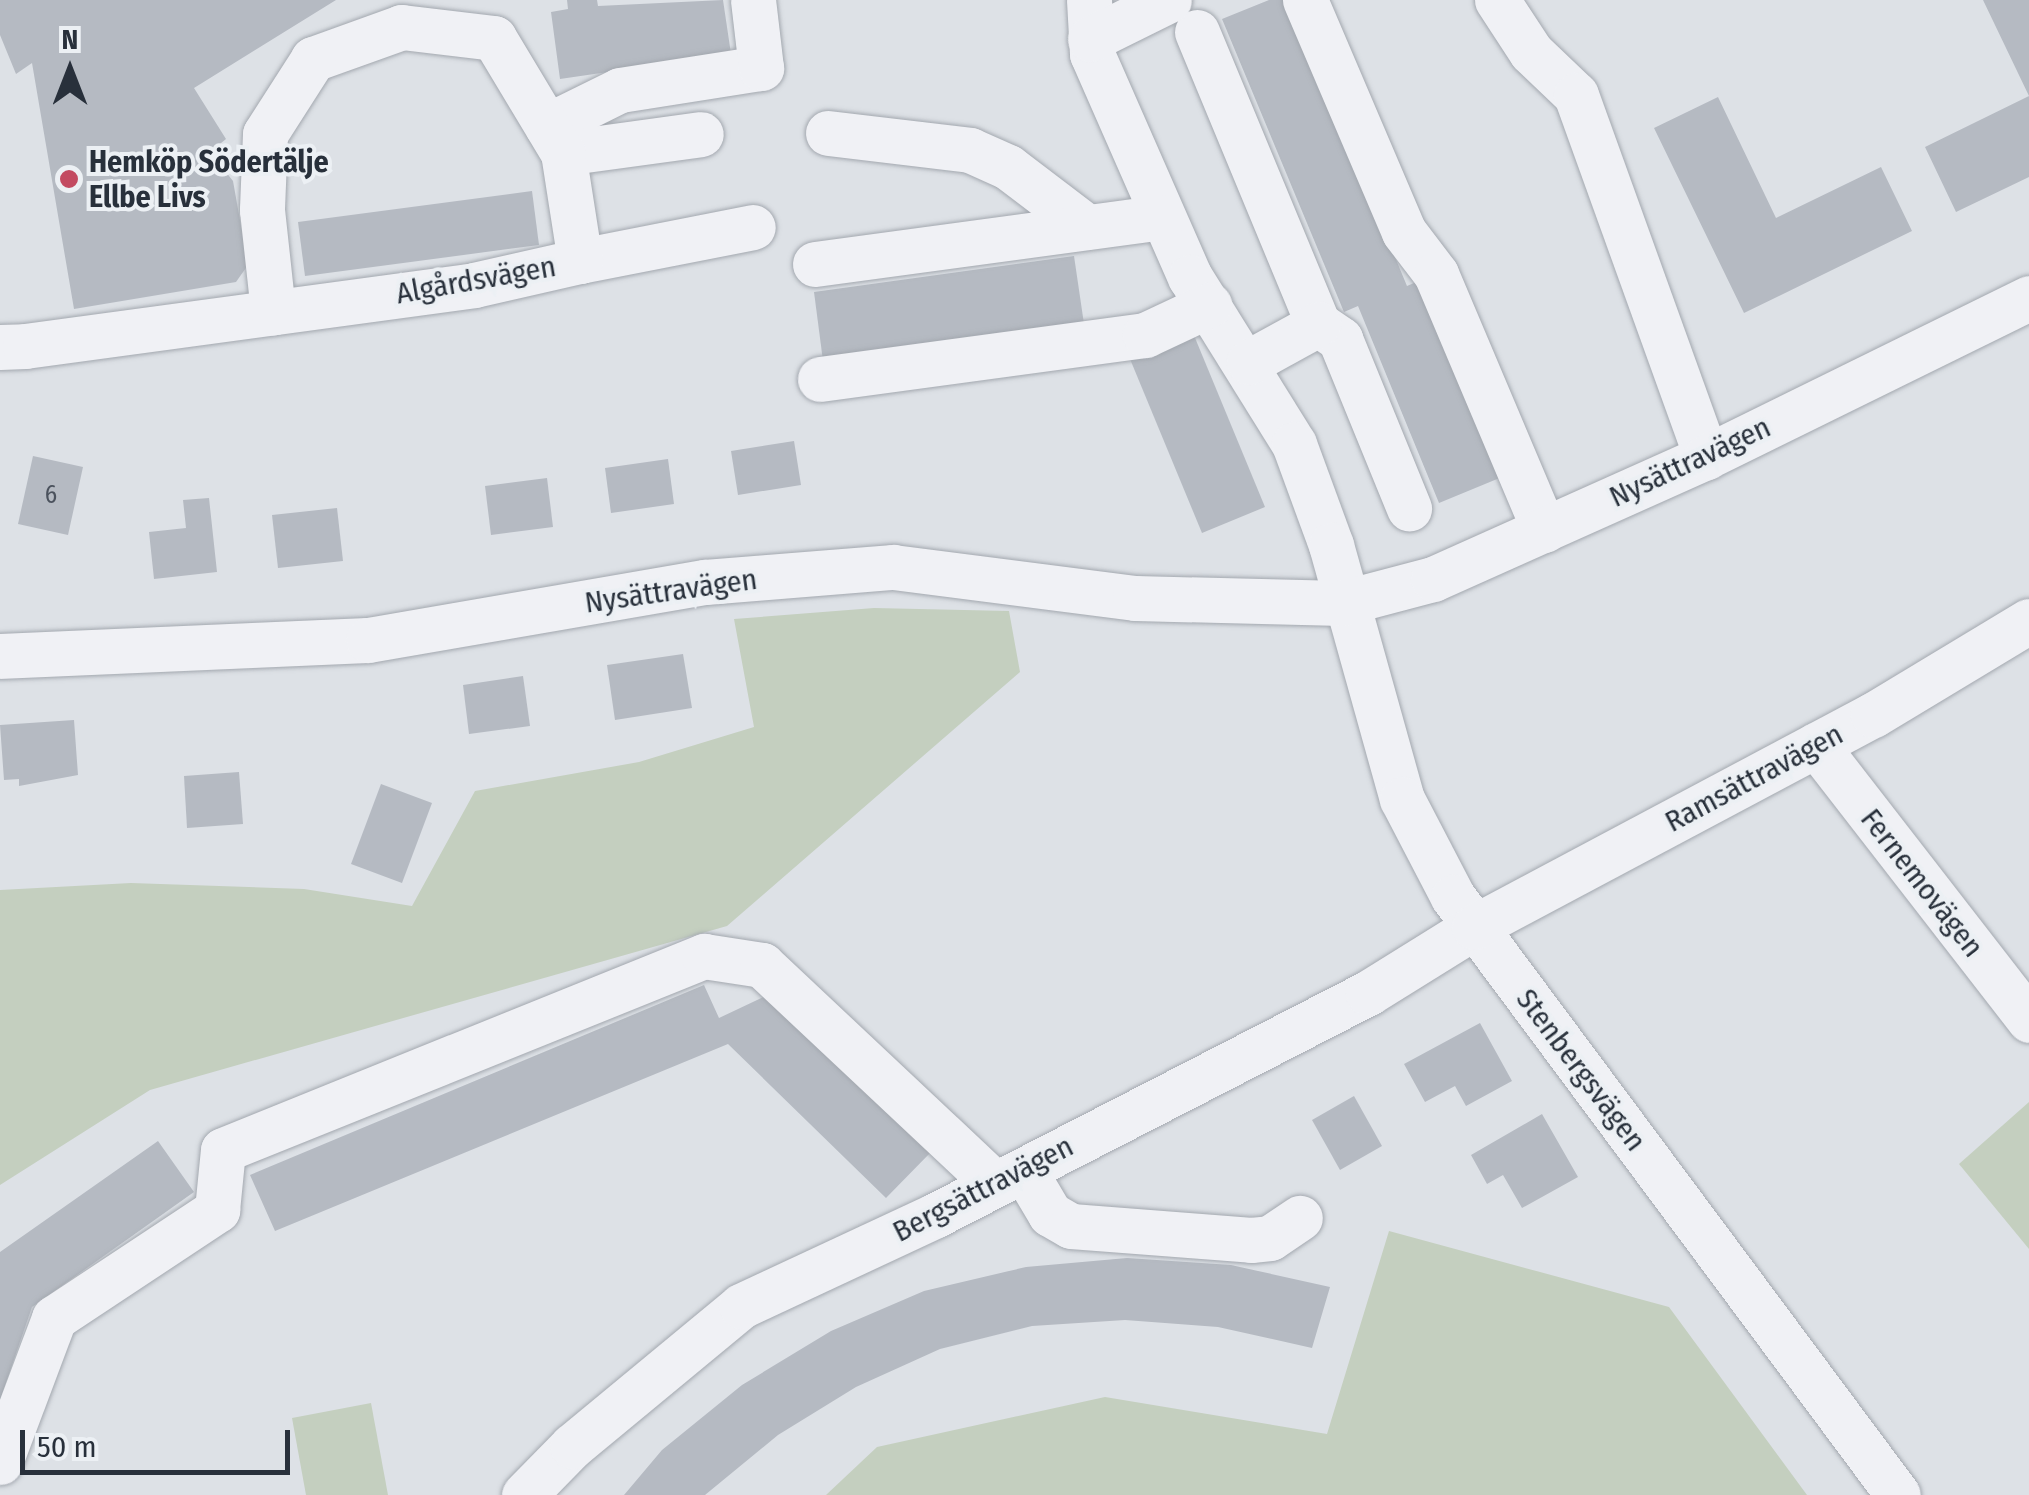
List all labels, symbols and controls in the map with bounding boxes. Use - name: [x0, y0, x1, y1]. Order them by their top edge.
- north arrow: [20, 20, 120, 120]
- text: N: [62, 23, 78, 56]
- place label: Hemköp Södertälje Ellbe Livs: [89, 144, 329, 214]
- marker: Hemköp Södertälje Ellbe Livs: [58, 168, 80, 190]
- street label: Algårdsvägen: [393, 248, 559, 312]
- street label: Nysättravägen: [1604, 409, 1776, 515]
- house number: 6: [45, 480, 57, 510]
- street label: Nysättravägen: [583, 561, 759, 621]
- street label: Ramsättravägen: [1659, 716, 1849, 840]
- street label: Fernemovägen: [1853, 802, 1991, 964]
- street label: Stenbergsvägen: [1508, 982, 1654, 1158]
- street label: Bergsättravägen: [887, 1128, 1079, 1250]
- scale bar: [25, 1410, 295, 1472]
- text: 50 m: [37, 1429, 97, 1465]

